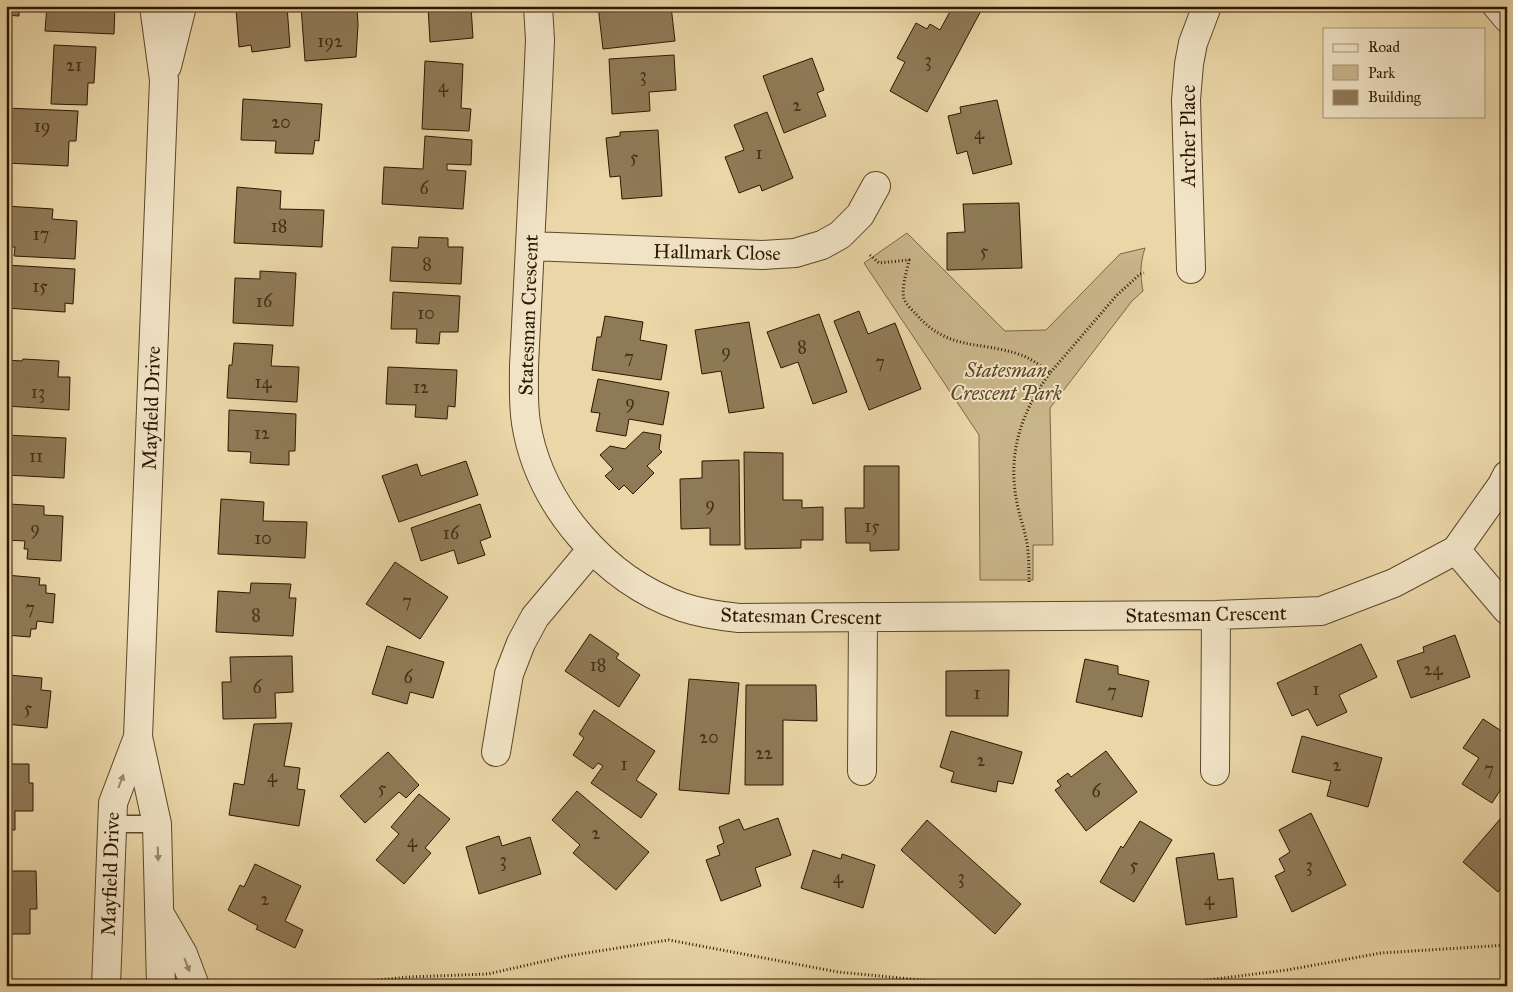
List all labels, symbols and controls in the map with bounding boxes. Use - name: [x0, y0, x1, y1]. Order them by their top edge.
- legend: [1323, 28, 1486, 118]
- house number: 192: [317, 30, 343, 52]
- text: Road: [1368, 38, 1400, 56]
- house number: 3: [924, 49, 932, 71]
- house number: 21: [66, 54, 82, 76]
- house number: 3: [639, 64, 647, 86]
- text: Park: [1368, 64, 1395, 82]
- house number: 4: [438, 75, 449, 97]
- street label: Archer Place: [1176, 85, 1200, 188]
- text: Building: [1368, 88, 1422, 106]
- house number: 2: [793, 94, 802, 116]
- house number: 20: [271, 111, 291, 133]
- house number: 19: [34, 115, 50, 137]
- house number: 4: [974, 122, 985, 144]
- house number: 1: [755, 142, 763, 164]
- house number: 5: [630, 146, 639, 168]
- house number: 6: [419, 177, 429, 199]
- house number: 18: [271, 215, 287, 237]
- house number: 17: [33, 223, 49, 245]
- street label: Statesman Crescent: [513, 234, 543, 396]
- street label: Hallmark Close: [653, 239, 781, 265]
- house number: 5: [980, 240, 989, 262]
- house number: 8: [422, 253, 432, 275]
- house number: 15: [32, 275, 48, 297]
- house number: 16: [256, 290, 273, 312]
- house number: 10: [417, 302, 435, 324]
- house number: 8: [797, 336, 807, 358]
- house number: 9: [721, 340, 731, 362]
- street label: Mayfield Drive: [137, 346, 165, 470]
- house number: 7: [624, 346, 634, 368]
- house number: 7: [875, 351, 885, 373]
- park label: Statesman Crescent Park: [950, 358, 1062, 405]
- house number: 14: [254, 371, 273, 393]
- house number: 12: [413, 376, 429, 398]
- house number: 13: [31, 381, 45, 403]
- house number: 9: [625, 391, 635, 413]
- house number: 12: [254, 422, 270, 444]
- house number: 11: [29, 445, 43, 467]
- house number: 9: [705, 493, 715, 515]
- house number: 15: [864, 515, 880, 537]
- house number: 9: [30, 517, 40, 539]
- house number: 16: [443, 522, 460, 544]
- house number: 10: [254, 527, 272, 549]
- house number: 7: [402, 590, 412, 612]
- house number: 7: [25, 597, 35, 619]
- street label: Statesman Crescent: [1125, 601, 1287, 627]
- street label: Statesman Crescent: [720, 603, 882, 629]
- house number: 8: [251, 604, 261, 626]
- house number: 18: [590, 654, 606, 676]
- house number: 24: [1424, 658, 1443, 680]
- house number: 6: [403, 666, 413, 688]
- house number: 6: [252, 676, 262, 698]
- house number: 1: [1312, 678, 1320, 700]
- house number: 7: [1107, 680, 1117, 702]
- house number: 1: [973, 682, 981, 704]
- house number: 5: [24, 697, 33, 719]
- house number: 20: [699, 726, 719, 748]
- house number: 22: [755, 742, 773, 764]
- house number: 2: [977, 749, 986, 771]
- house number: 1: [620, 753, 628, 775]
- house number: 2: [1333, 754, 1342, 776]
- house number: 7: [1484, 758, 1494, 780]
- house number: 4: [267, 765, 278, 787]
- one-way arrow: [117, 773, 125, 788]
- house number: 5: [378, 777, 387, 799]
- house number: 6: [1091, 780, 1101, 802]
- street label: Mayfield Drive: [96, 812, 124, 936]
- house number: 2: [592, 822, 601, 844]
- house number: 4: [407, 830, 418, 852]
- one-way arrow: [154, 846, 162, 862]
- house number: 3: [499, 849, 507, 871]
- house number: 5: [1130, 854, 1139, 876]
- house number: 3: [1305, 854, 1313, 876]
- house number: 4: [833, 866, 844, 888]
- house number: 3: [957, 866, 965, 888]
- house number: 2: [261, 888, 270, 910]
- house number: 4: [1204, 888, 1215, 910]
- one-way arrow: [183, 958, 191, 973]

